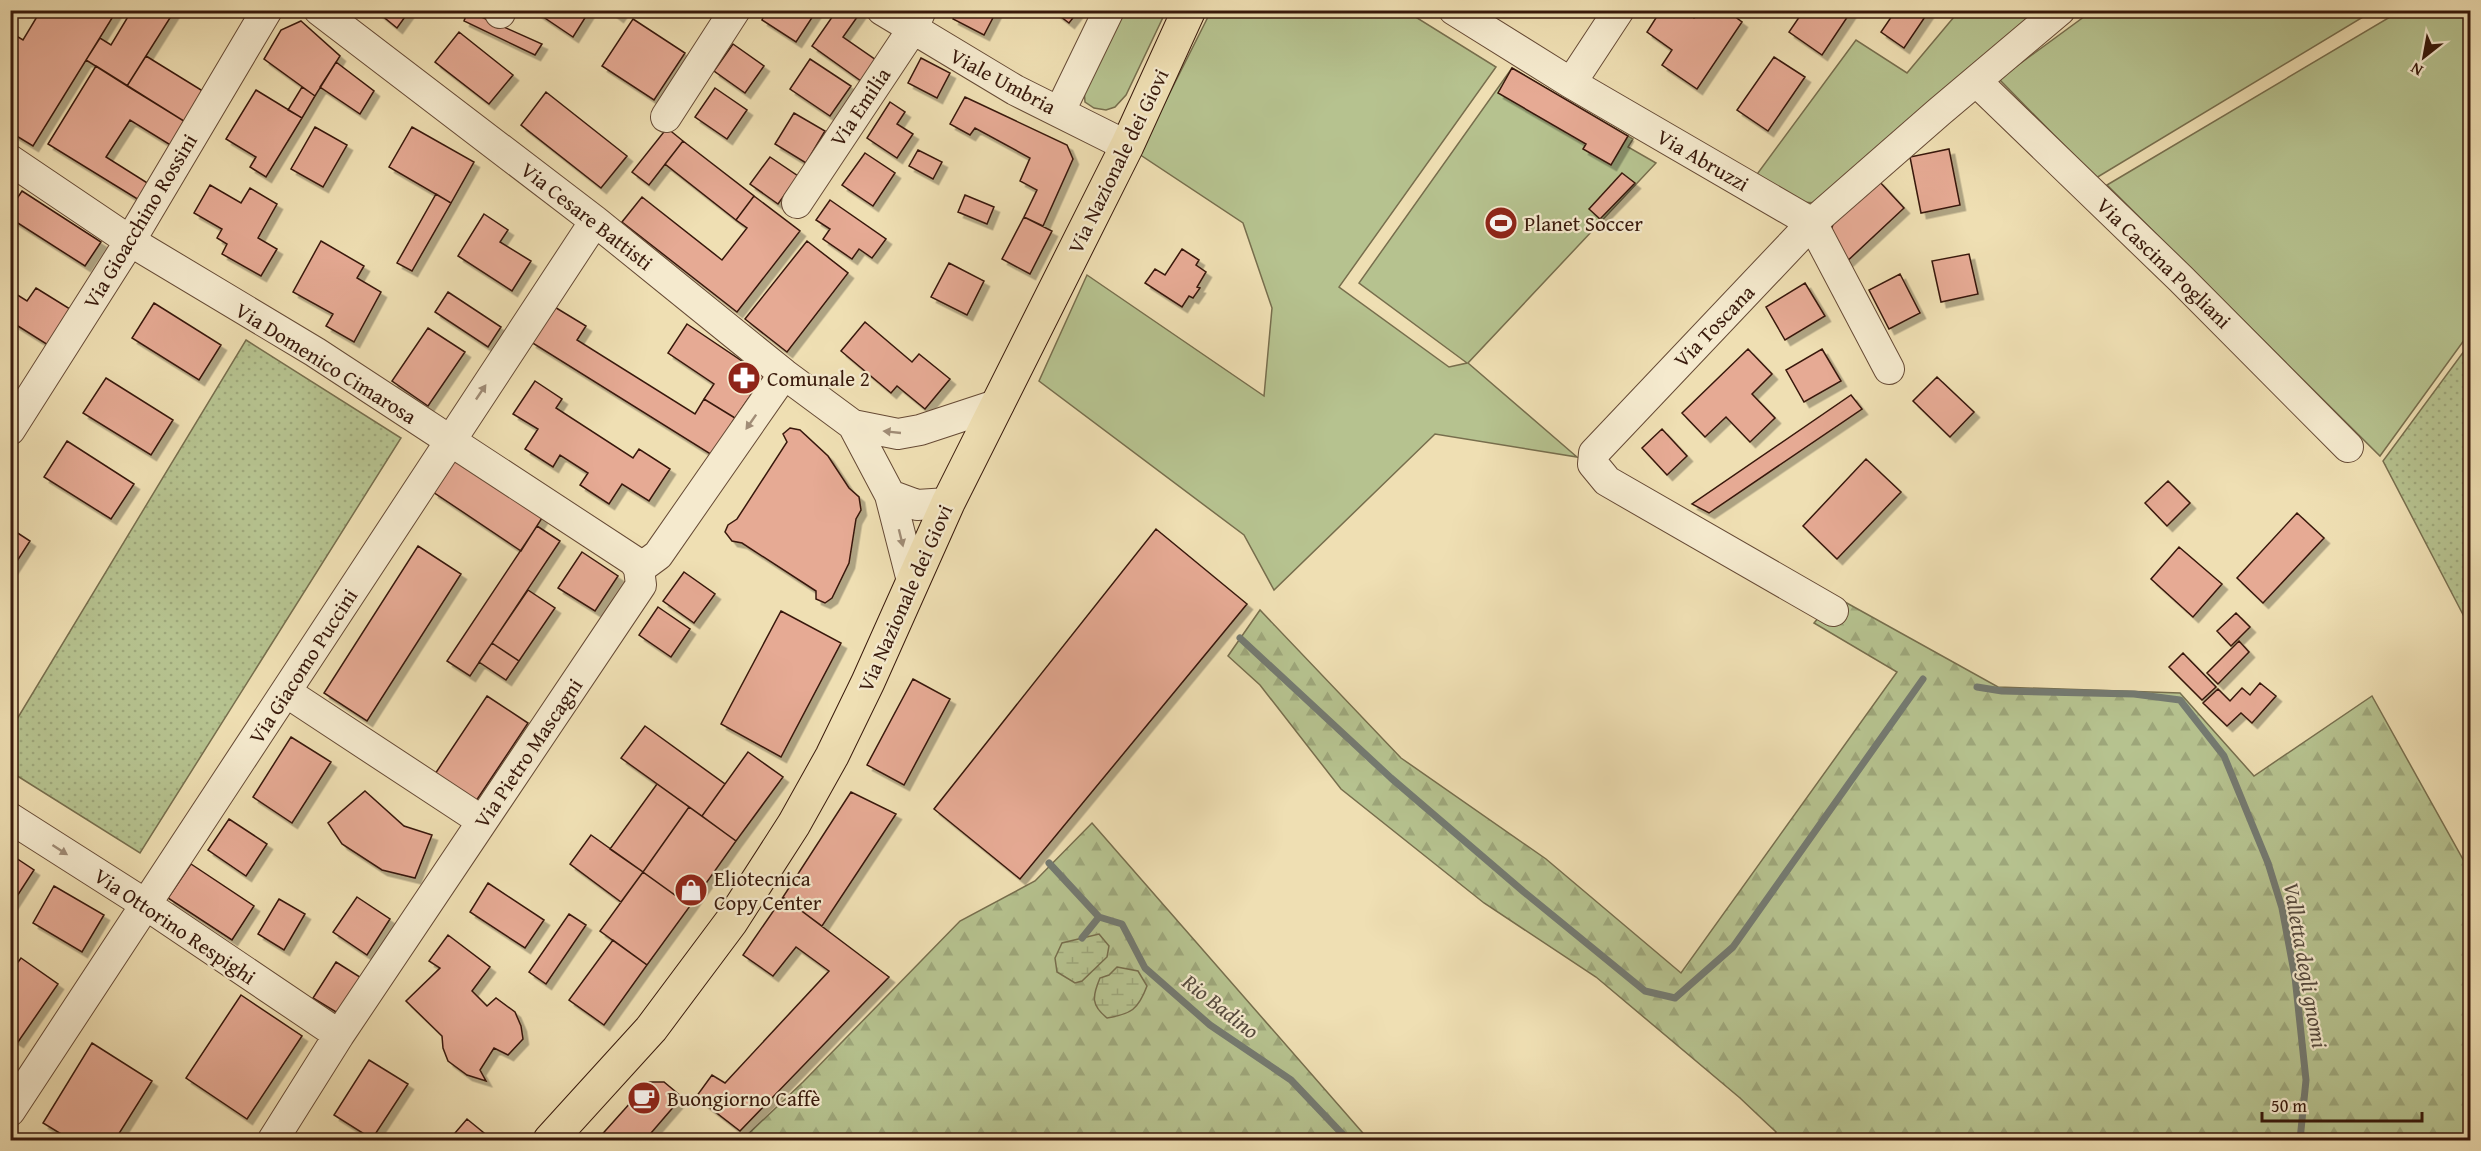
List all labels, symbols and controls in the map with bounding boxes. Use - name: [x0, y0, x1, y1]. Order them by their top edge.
- north arrow: [2394, 27, 2454, 87]
- street label: Viale Umbria: [944, 40, 1062, 122]
- text: N: [2405, 57, 2427, 83]
- street label: Via Emilia: [822, 61, 898, 153]
- street label: Via Nazionale dei Giovi: [1060, 63, 1176, 259]
- street label: Via Abruzzi: [1651, 121, 1755, 199]
- street label: Via Gioacchino Rossini: [75, 128, 205, 314]
- street label: Via Cesare Battisti: [514, 154, 660, 278]
- street label: Via Cascina Pogliani: [2089, 190, 2239, 336]
- sports icon: Planet Soccer: [1483, 205, 1519, 241]
- place label: Planet Soccer: [1524, 208, 1643, 239]
- street label: Via Toscana: [1666, 277, 1762, 375]
- street label: Via Domenico Cimarosa: [229, 295, 423, 431]
- pharmacy icon: Comunale 2: [726, 360, 762, 396]
- place label: Comunale 2: [767, 363, 870, 394]
- one-way arrow: [475, 384, 486, 400]
- one-way arrow: [745, 413, 757, 429]
- one-way arrow: [883, 427, 902, 437]
- street label: Via Nazionale dei Giovi: [850, 499, 960, 697]
- one-way arrow: [897, 529, 907, 547]
- street label: Via Giacomo Puccini: [241, 582, 365, 750]
- street label: Via Pietro Mascagni: [466, 672, 590, 834]
- one-way arrow: [52, 844, 68, 855]
- street label: Via Ottorino Respighi: [88, 860, 262, 992]
- place label: Eliotecnica Copy Center: [714, 863, 822, 918]
- shop icon: Eliotecnica Copy Center: [673, 872, 709, 908]
- water label: Valletta degli gnomi: [2276, 880, 2336, 1051]
- water label: Rio Badino: [1175, 965, 1266, 1046]
- cafe icon: Buongiorno Caffè: [626, 1080, 662, 1116]
- place label: Buongiorno Caffè: [667, 1083, 820, 1114]
- scale bar: [2262, 1085, 2422, 1123]
- text: 50 m: [2271, 1092, 2307, 1119]

